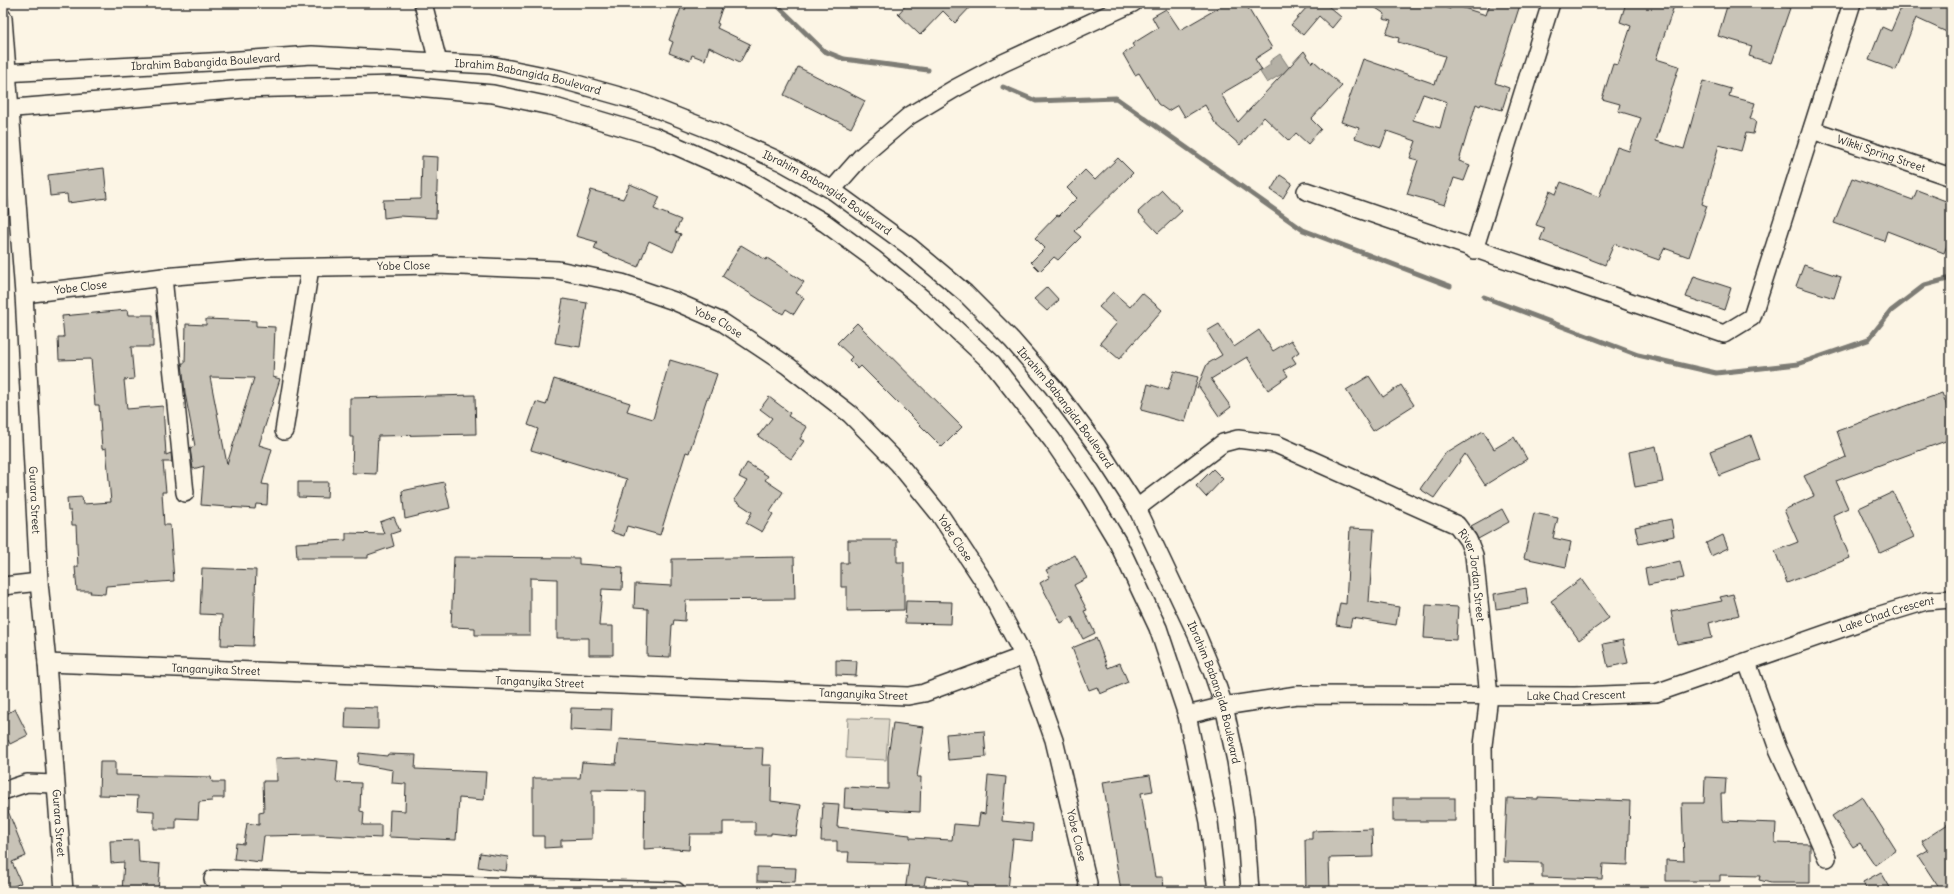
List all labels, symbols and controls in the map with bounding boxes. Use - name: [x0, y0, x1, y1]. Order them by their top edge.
- street label: Ibrahim Babangida Boulevard: [131, 50, 281, 73]
- street label: Ibrahim Babangida Boulevard: [454, 56, 603, 98]
- street label: Wikki Spring Street: [1835, 132, 1928, 175]
- street label: Ibrahim Babangida Boulevard: [761, 147, 895, 238]
- street label: Yobe Close: [377, 258, 430, 273]
- street label: Yobe Close: [53, 277, 108, 297]
- street label: Yobe Close: [692, 304, 745, 341]
- street label: Ibrahim Babangida Boulevard: [1014, 344, 1117, 471]
- street label: Gurara Street: [26, 466, 43, 534]
- street label: Yobe Close: [935, 512, 976, 564]
- street label: River Jordan Street: [1455, 526, 1488, 623]
- street label: Lake Chad Crescent: [1837, 593, 1935, 636]
- street label: Ibrahim Babangida Boulevard: [1184, 619, 1243, 765]
- street label: Tanganyika Street: [171, 661, 261, 678]
- street label: Tanganyika Street: [495, 673, 585, 691]
- street label: Tanganyika Street: [819, 686, 908, 703]
- street label: Lake Chad Crescent: [1527, 687, 1626, 703]
- street label: Gurara Street: [49, 789, 68, 858]
- street label: Yobe Close: [1064, 808, 1090, 863]

